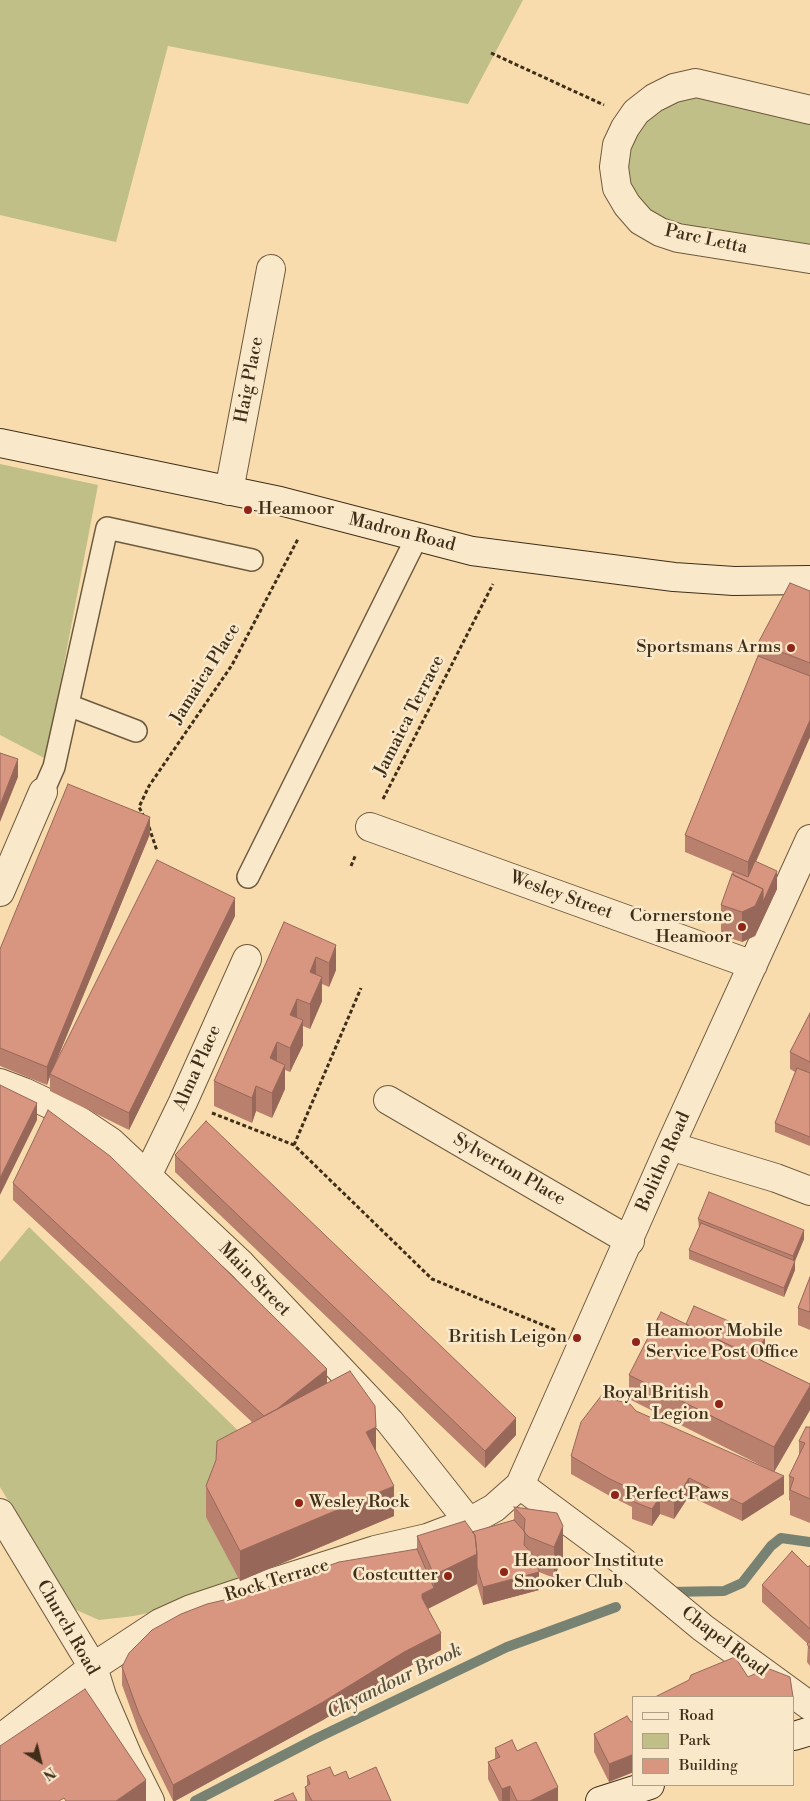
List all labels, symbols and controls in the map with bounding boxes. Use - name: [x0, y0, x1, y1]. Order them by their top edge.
- street label: Parc Letta: [663, 221, 749, 259]
- street label: Haig Place: [231, 335, 269, 425]
- place label: Heamoor: [258, 499, 334, 521]
- marker: Heamoor: [242, 504, 254, 516]
- street label: Madron Road: [346, 509, 458, 557]
- street label: Jamaica Place: [167, 620, 245, 728]
- place label: Sportsmans Arms: [636, 637, 781, 659]
- marker: Sportsmans Arms: [785, 642, 797, 654]
- street label: Jamaica Terrace: [370, 652, 450, 780]
- street label: Wesley Street: [507, 867, 615, 925]
- place label: Cornerstone Heamoor: [630, 906, 732, 949]
- marker: Cornerstone Heamoor: [736, 921, 748, 933]
- street label: Alma Place: [170, 1022, 226, 1114]
- street label: Bolitho Road: [632, 1109, 696, 1215]
- street label: Sylverton Place: [449, 1129, 569, 1211]
- street label: Main Street: [213, 1239, 295, 1321]
- place label: Heamoor Mobile Service Post Office: [646, 1321, 798, 1364]
- place label: British Leigon: [449, 1327, 567, 1349]
- marker: British Leigon: [571, 1332, 583, 1344]
- marker: Heamoor Mobile Service Post Office: [630, 1336, 642, 1348]
- place label: Royal British Legion: [603, 1383, 709, 1426]
- marker: Royal British Legion: [713, 1398, 725, 1410]
- place label: Perfect Paws: [625, 1484, 729, 1506]
- marker: Perfect Paws: [609, 1489, 621, 1501]
- place label: Wesley Rock: [309, 1492, 409, 1514]
- marker: Wesley Rock: [293, 1497, 305, 1509]
- place label: Heamoor Institute Snooker Club: [514, 1551, 664, 1594]
- street label: Rock Terrace: [222, 1555, 332, 1607]
- place label: Costcutter: [353, 1565, 438, 1587]
- marker: Heamoor Institute Snooker Club: [498, 1566, 510, 1578]
- marker: Costcutter: [442, 1570, 454, 1582]
- street label: Church Road: [31, 1577, 103, 1679]
- street label: Chapel Road: [677, 1603, 771, 1681]
- water label: Chyandour Brook: [324, 1639, 466, 1725]
- legend: [632, 1696, 795, 1786]
- text: Road: [679, 1706, 714, 1725]
- text: Park: [679, 1731, 710, 1750]
- north arrow: [15, 1736, 65, 1786]
- text: Building: [679, 1756, 738, 1775]
- text: N: [39, 1763, 59, 1784]

